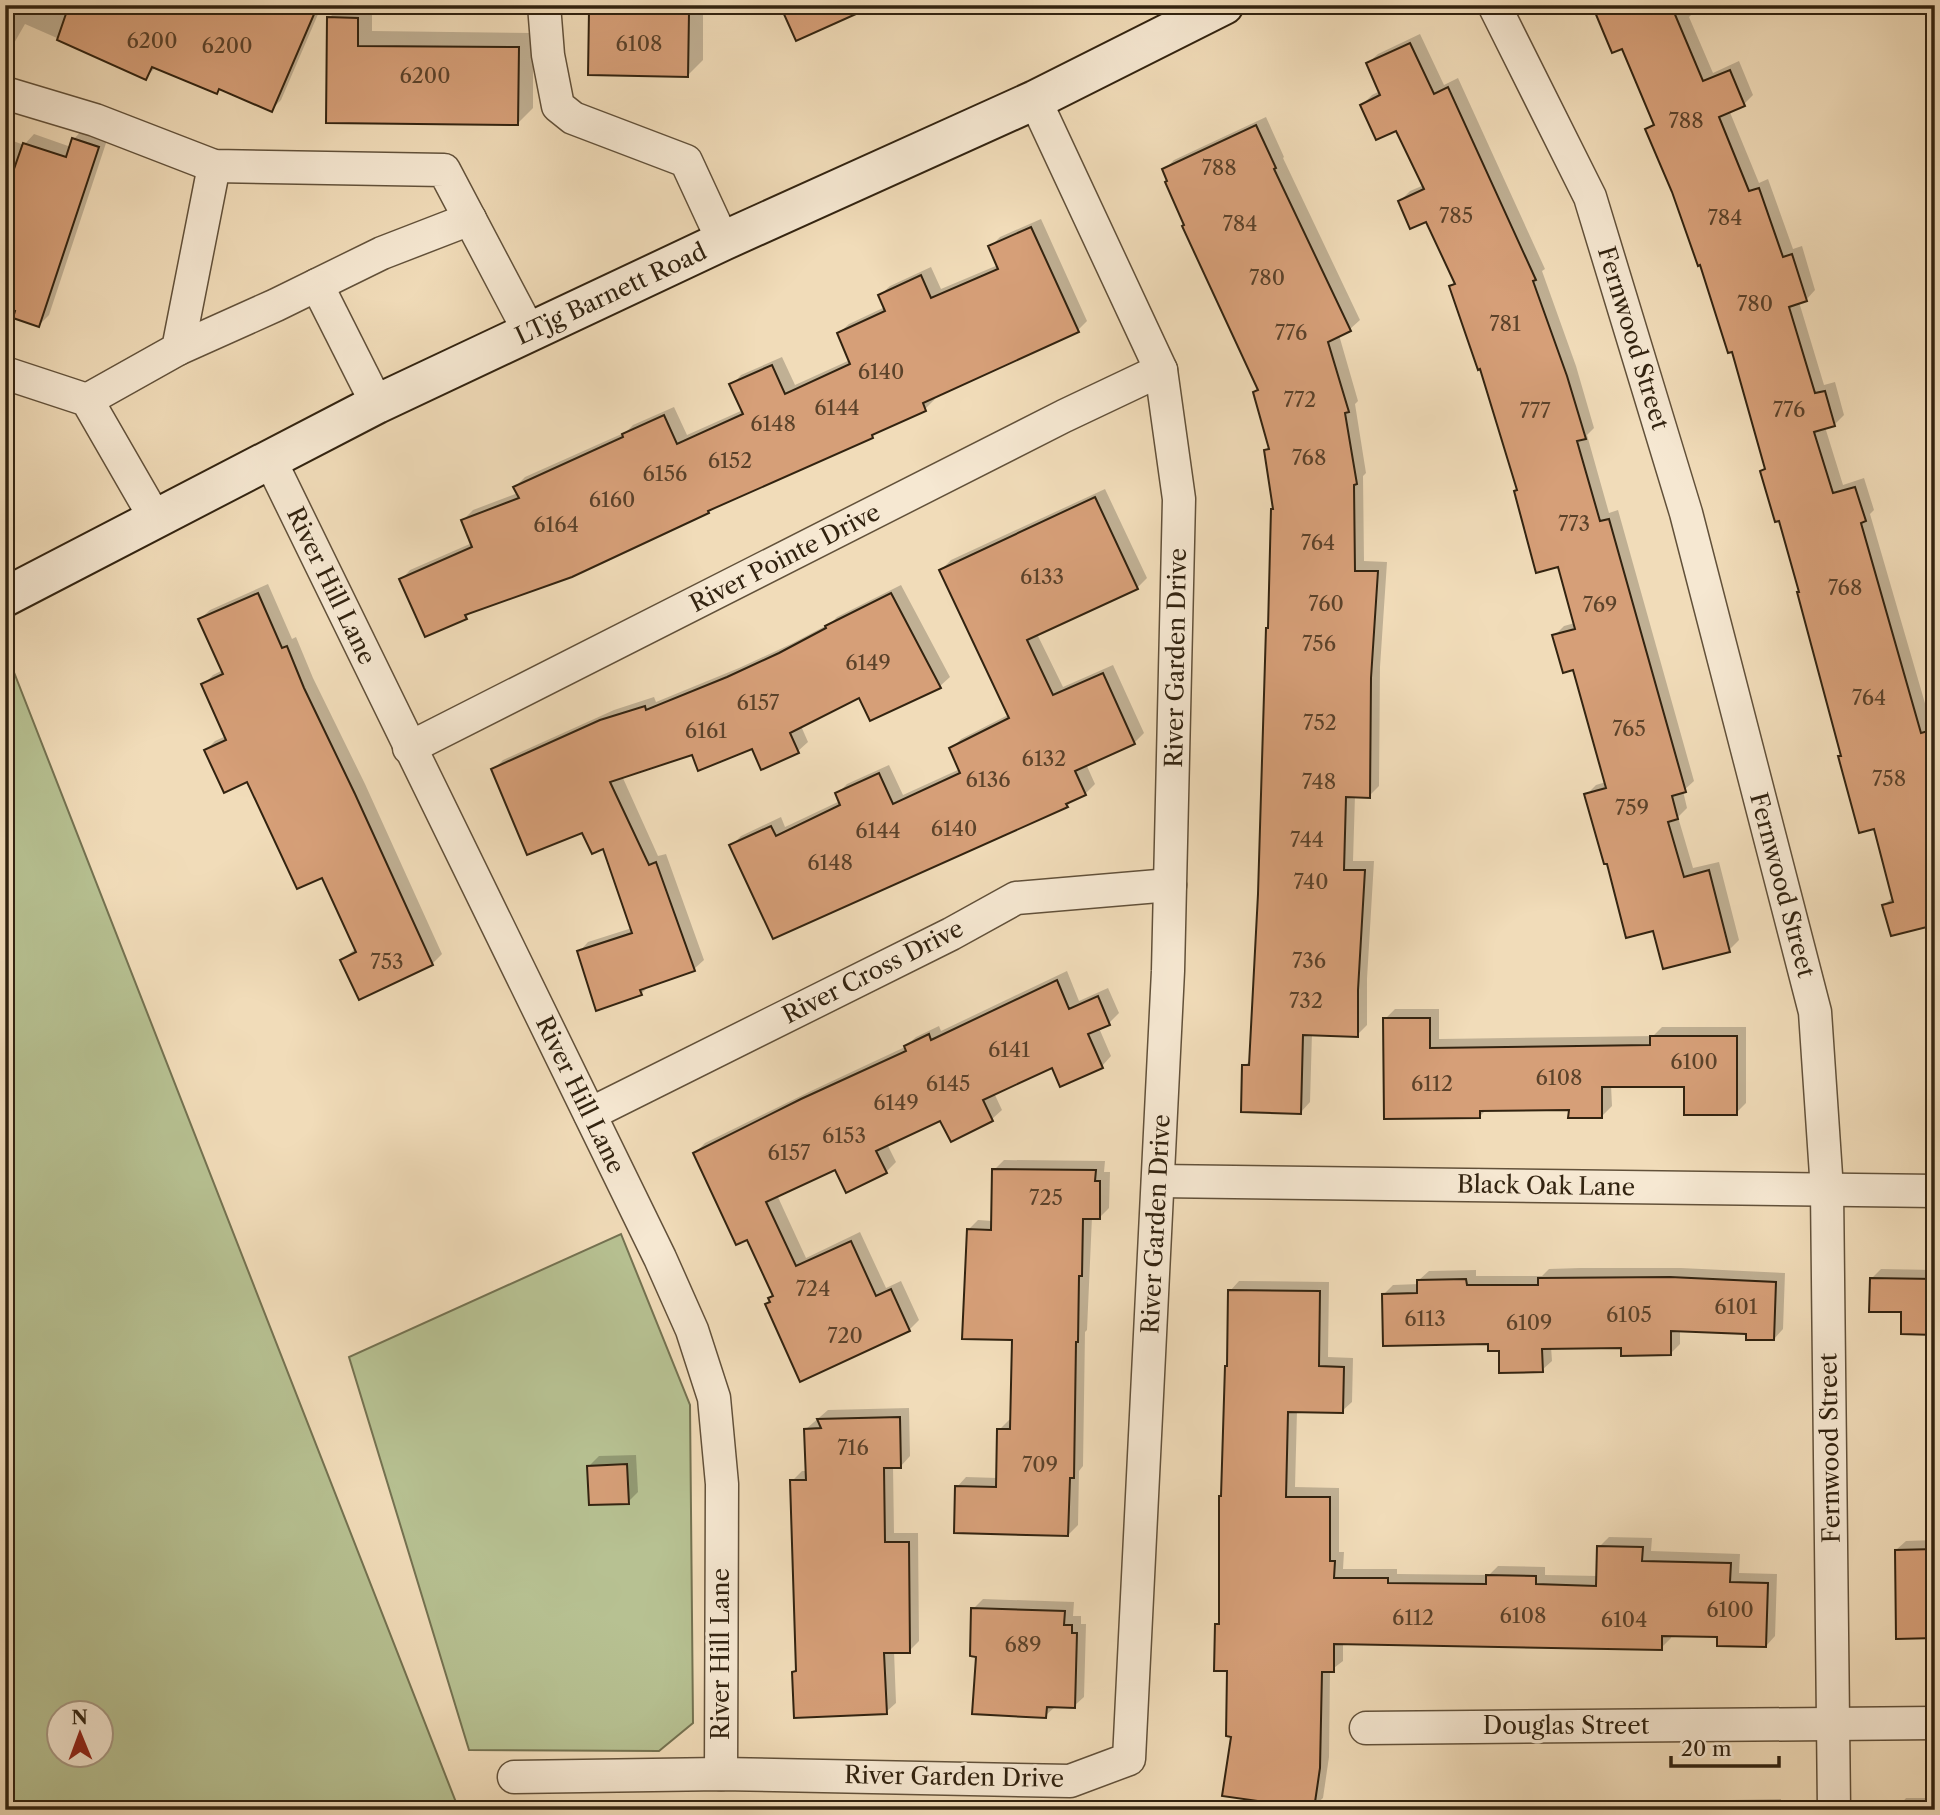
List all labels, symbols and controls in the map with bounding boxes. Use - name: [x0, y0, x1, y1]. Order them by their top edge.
- house number: 6200: [127, 28, 178, 53]
- house number: 6108: [616, 31, 662, 56]
- house number: 6200: [202, 33, 253, 58]
- house number: 6200: [400, 63, 451, 88]
- house number: 788: [1668, 108, 1704, 133]
- house number: 788: [1201, 155, 1237, 180]
- house number: 785: [1439, 203, 1473, 228]
- house number: 784: [1708, 205, 1742, 230]
- house number: 784: [1223, 211, 1257, 236]
- street label: LTjg Barnett Road: [511, 236, 711, 351]
- street label: Fernwood Street: [1592, 243, 1675, 434]
- house number: 780: [1249, 265, 1285, 290]
- house number: 780: [1737, 291, 1773, 316]
- house number: 781: [1489, 311, 1521, 336]
- house number: 776: [1275, 320, 1307, 345]
- house number: 6140: [858, 359, 904, 384]
- house number: 772: [1284, 387, 1316, 412]
- house number: 6144: [814, 395, 860, 420]
- house number: 776: [1773, 397, 1805, 422]
- house number: 777: [1519, 398, 1551, 423]
- house number: 6148: [750, 411, 796, 436]
- house number: 768: [1292, 445, 1326, 470]
- house number: 6152: [708, 448, 752, 473]
- house number: 6156: [643, 461, 687, 486]
- house number: 6160: [589, 487, 635, 512]
- street label: River Pointe Drive: [685, 497, 885, 618]
- street label: River Hill Lane: [281, 502, 382, 669]
- house number: 773: [1558, 511, 1590, 536]
- house number: 6164: [533, 512, 579, 537]
- house number: 764: [1301, 530, 1335, 555]
- street label: River Garden Drive: [1159, 548, 1192, 768]
- house number: 6133: [1020, 564, 1064, 589]
- house number: 768: [1828, 575, 1862, 600]
- house number: 760: [1308, 591, 1344, 616]
- house number: 769: [1583, 592, 1617, 617]
- house number: 756: [1302, 631, 1336, 656]
- house number: 6149: [845, 650, 891, 675]
- house number: 764: [1852, 685, 1886, 710]
- house number: 6157: [737, 690, 780, 715]
- house number: 752: [1303, 710, 1337, 735]
- house number: 765: [1612, 716, 1646, 741]
- house number: 6161: [685, 718, 727, 743]
- house number: 6132: [1022, 746, 1066, 771]
- house number: 758: [1872, 766, 1906, 791]
- house number: 6136: [966, 767, 1010, 792]
- house number: 748: [1302, 769, 1336, 794]
- street label: Fernwood Street: [1744, 789, 1821, 981]
- house number: 759: [1615, 795, 1649, 820]
- house number: 6140: [931, 816, 977, 841]
- house number: 6144: [855, 818, 901, 843]
- house number: 744: [1290, 827, 1324, 852]
- house number: 6148: [807, 850, 853, 875]
- house number: 740: [1293, 869, 1329, 894]
- street label: River Cross Drive: [778, 913, 968, 1030]
- house number: 736: [1292, 948, 1326, 973]
- house number: 753: [370, 949, 404, 974]
- house number: 732: [1289, 988, 1323, 1013]
- street label: River Hill Lane: [530, 1011, 631, 1178]
- house number: 6141: [988, 1037, 1030, 1062]
- house number: 6100: [1670, 1049, 1718, 1074]
- house number: 6108: [1536, 1065, 1582, 1090]
- house number: 6145: [926, 1071, 970, 1096]
- house number: 6112: [1411, 1071, 1453, 1096]
- house number: 6149: [873, 1090, 919, 1115]
- street label: River Garden Drive: [1135, 1113, 1176, 1335]
- house number: 6153: [822, 1123, 866, 1148]
- house number: 6157: [768, 1140, 811, 1165]
- street label: Black Oak Lane: [1457, 1169, 1635, 1202]
- house number: 725: [1029, 1185, 1063, 1210]
- house number: 724: [796, 1276, 830, 1301]
- house number: 6101: [1714, 1294, 1758, 1319]
- house number: 6105: [1606, 1302, 1652, 1327]
- house number: 6113: [1404, 1306, 1446, 1331]
- house number: 6109: [1506, 1310, 1552, 1335]
- house number: 720: [827, 1323, 863, 1348]
- street label: Fernwood Street: [1813, 1352, 1846, 1543]
- house number: 716: [837, 1435, 869, 1460]
- house number: 709: [1022, 1452, 1058, 1477]
- street label: River Hill Lane: [706, 1568, 735, 1740]
- house number: 6100: [1706, 1597, 1754, 1622]
- house number: 6108: [1500, 1603, 1546, 1628]
- house number: 6112: [1392, 1605, 1434, 1630]
- house number: 6104: [1601, 1607, 1647, 1632]
- house number: 689: [1004, 1632, 1042, 1657]
- north arrow: [46, 1700, 116, 1770]
- text: N: [71, 1706, 88, 1729]
- street label: Douglas Street: [1483, 1711, 1650, 1740]
- scale bar: [1671, 1724, 1779, 1768]
- text: 20 m: [1681, 1736, 1732, 1761]
- street label: River Garden Drive: [844, 1760, 1064, 1793]

